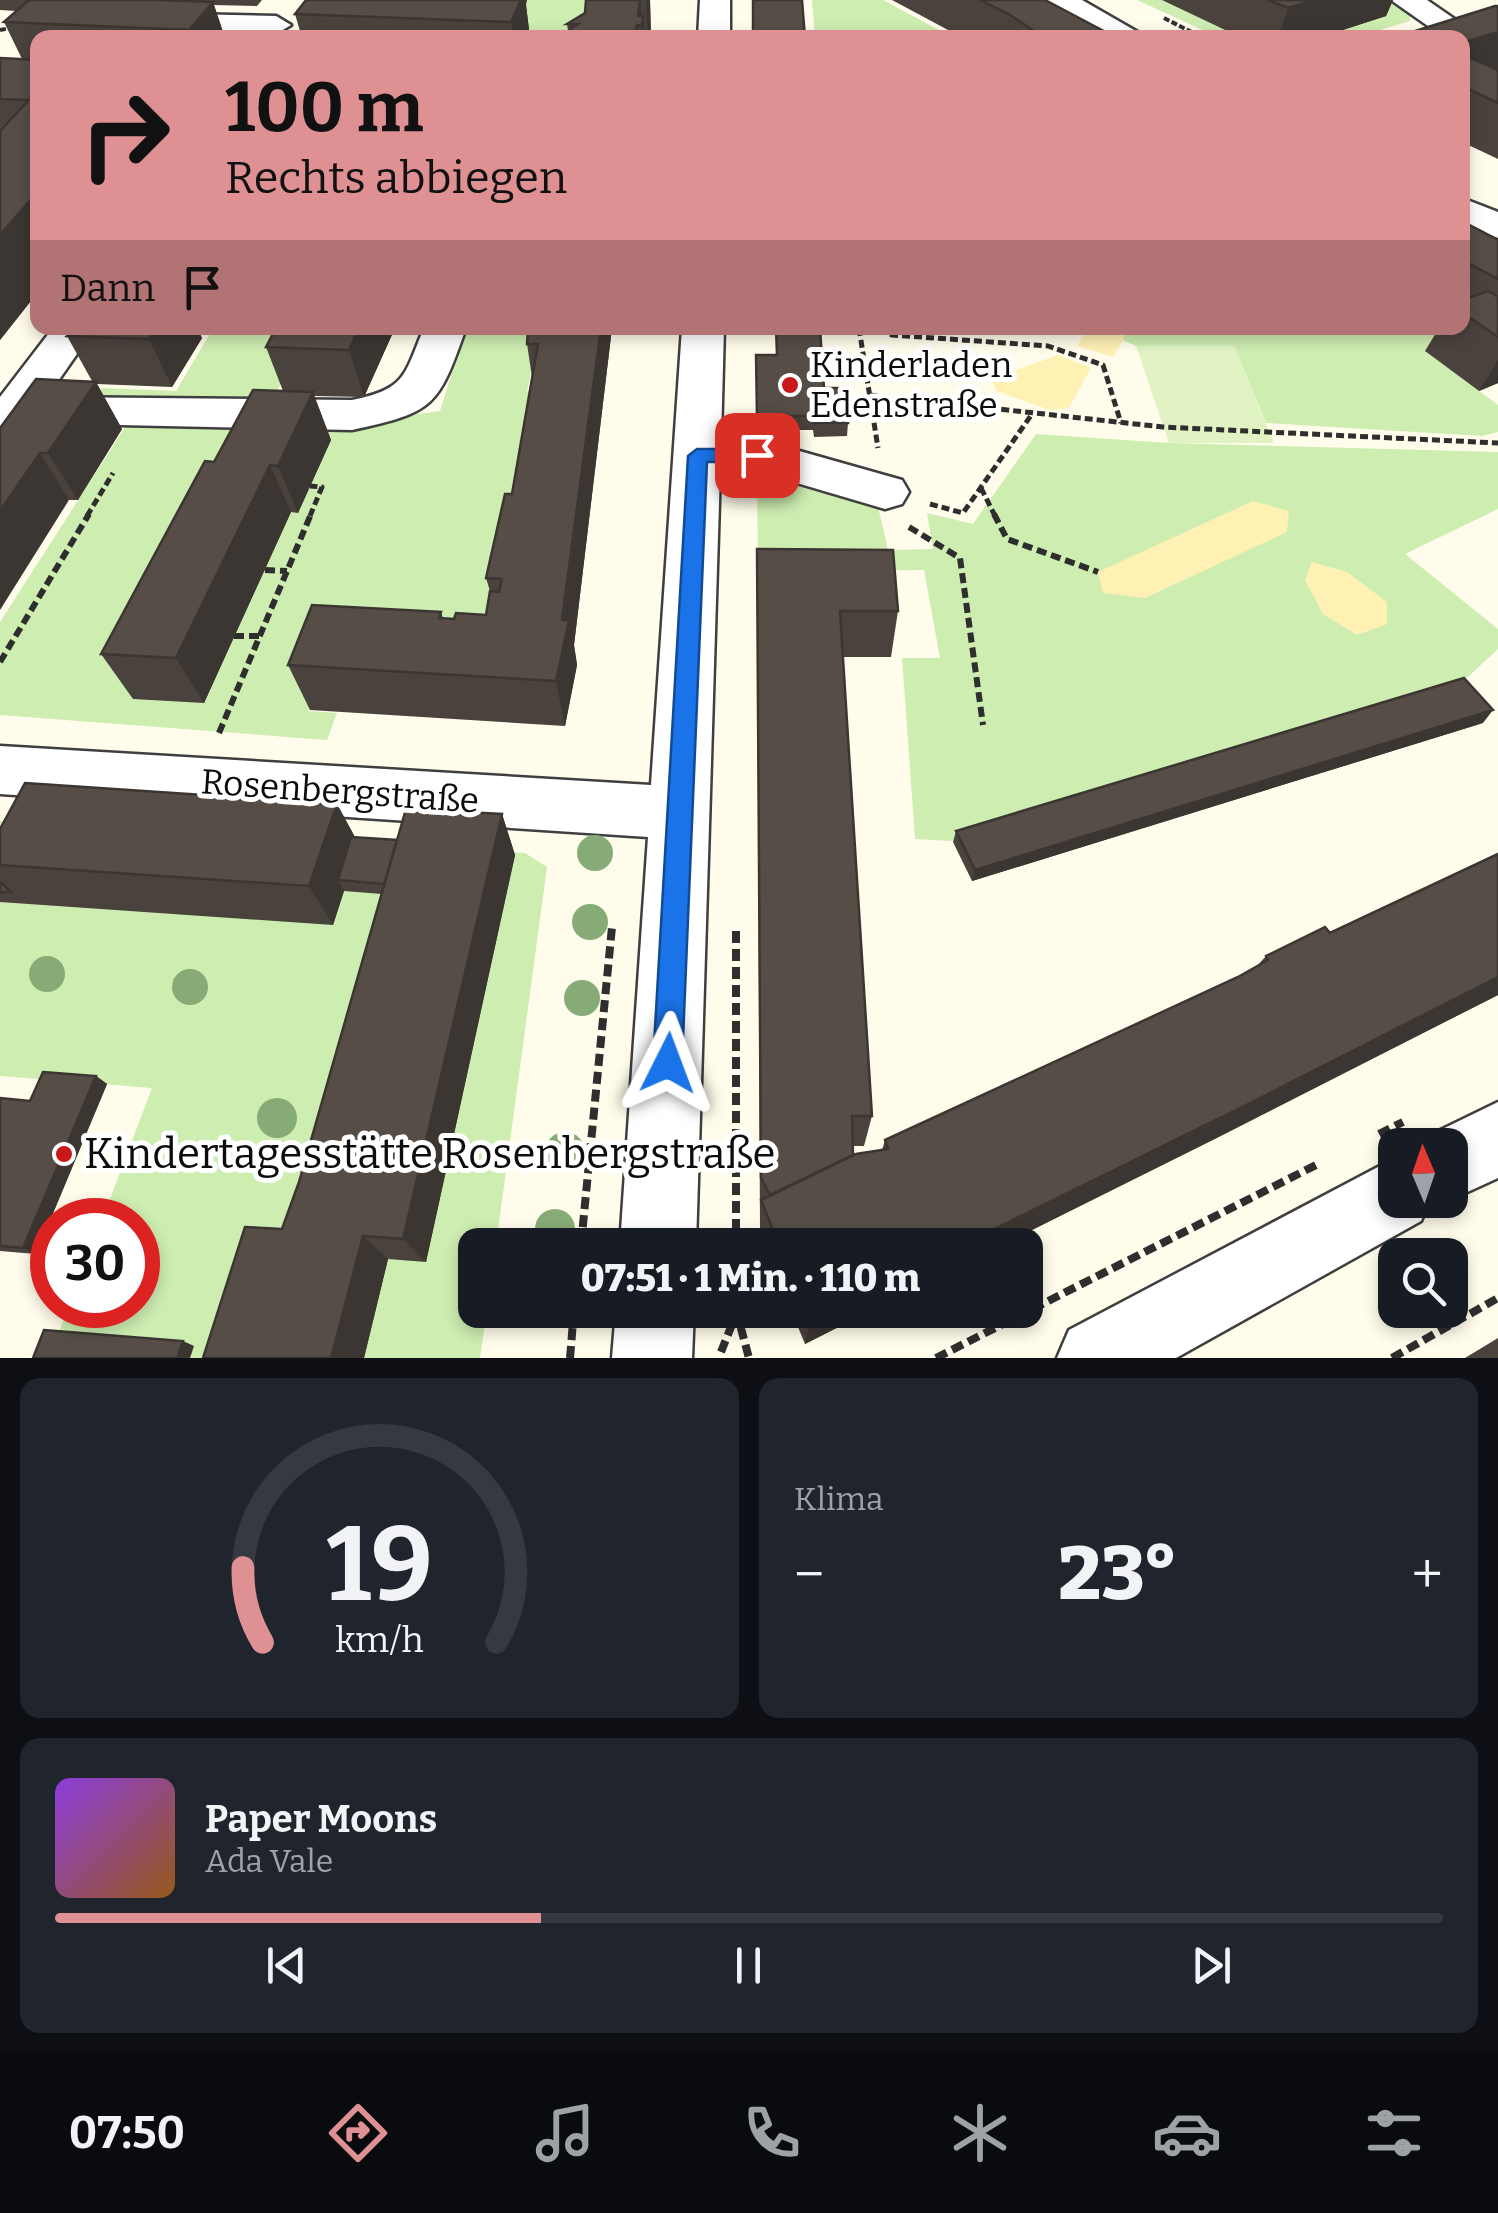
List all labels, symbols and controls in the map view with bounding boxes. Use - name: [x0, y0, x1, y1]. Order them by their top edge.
- text: 100 m: [225, 66, 424, 150]
- icon: right: [60, 70, 190, 200]
- text: Rechts abbiegen: [225, 151, 567, 205]
- icon: arrive: [175, 260, 230, 315]
- text: Dann: [60, 265, 155, 311]
- place label: Kinderladen Edenstraße: [810, 344, 1012, 426]
- marker: Kinderladen Edenstraße: [779, 374, 801, 396]
- pin: [715, 413, 800, 498]
- icon: arrive: [730, 428, 785, 483]
- street label: Rosenbergstraße: [200, 760, 480, 822]
- position arrow: [616, 1011, 720, 1115]
- north arrow: [1378, 1128, 1468, 1218]
- map controls: [1378, 1128, 1468, 1328]
- place label: Kindertagesstätte Rosenbergstraße: [84, 1129, 775, 1179]
- marker: Kindertagesstätte Rosenbergstraße: [53, 1143, 75, 1165]
- speed limit sign: 30: [30, 1198, 160, 1328]
- button: search: [1378, 1238, 1468, 1328]
- text: 07:51 · 1 Min. · 110 m: [581, 1255, 920, 1301]
- text: Klima: [794, 1480, 883, 1518]
- text: 19: [326, 1503, 433, 1628]
- text: 23°: [1058, 1529, 1178, 1619]
- text: −: [794, 1542, 824, 1608]
- text: +: [1412, 1542, 1443, 1608]
- text: km/h: [335, 1619, 424, 1661]
- text: Paper Moons: [205, 1796, 437, 1842]
- text: Ada Vale: [205, 1842, 333, 1880]
- icon: previous: [259, 1938, 314, 1993]
- icon: pause: [721, 1938, 776, 1993]
- icon: next: [1184, 1938, 1239, 1993]
- icon: directions: [323, 2098, 393, 2168]
- icon: music: [530, 2098, 600, 2168]
- icon: phone: [737, 2098, 807, 2168]
- icon: climate: [945, 2098, 1015, 2168]
- icon: car: [1152, 2098, 1222, 2168]
- icon: filters: [1359, 2098, 1429, 2168]
- text: 07:50: [69, 2106, 185, 2160]

